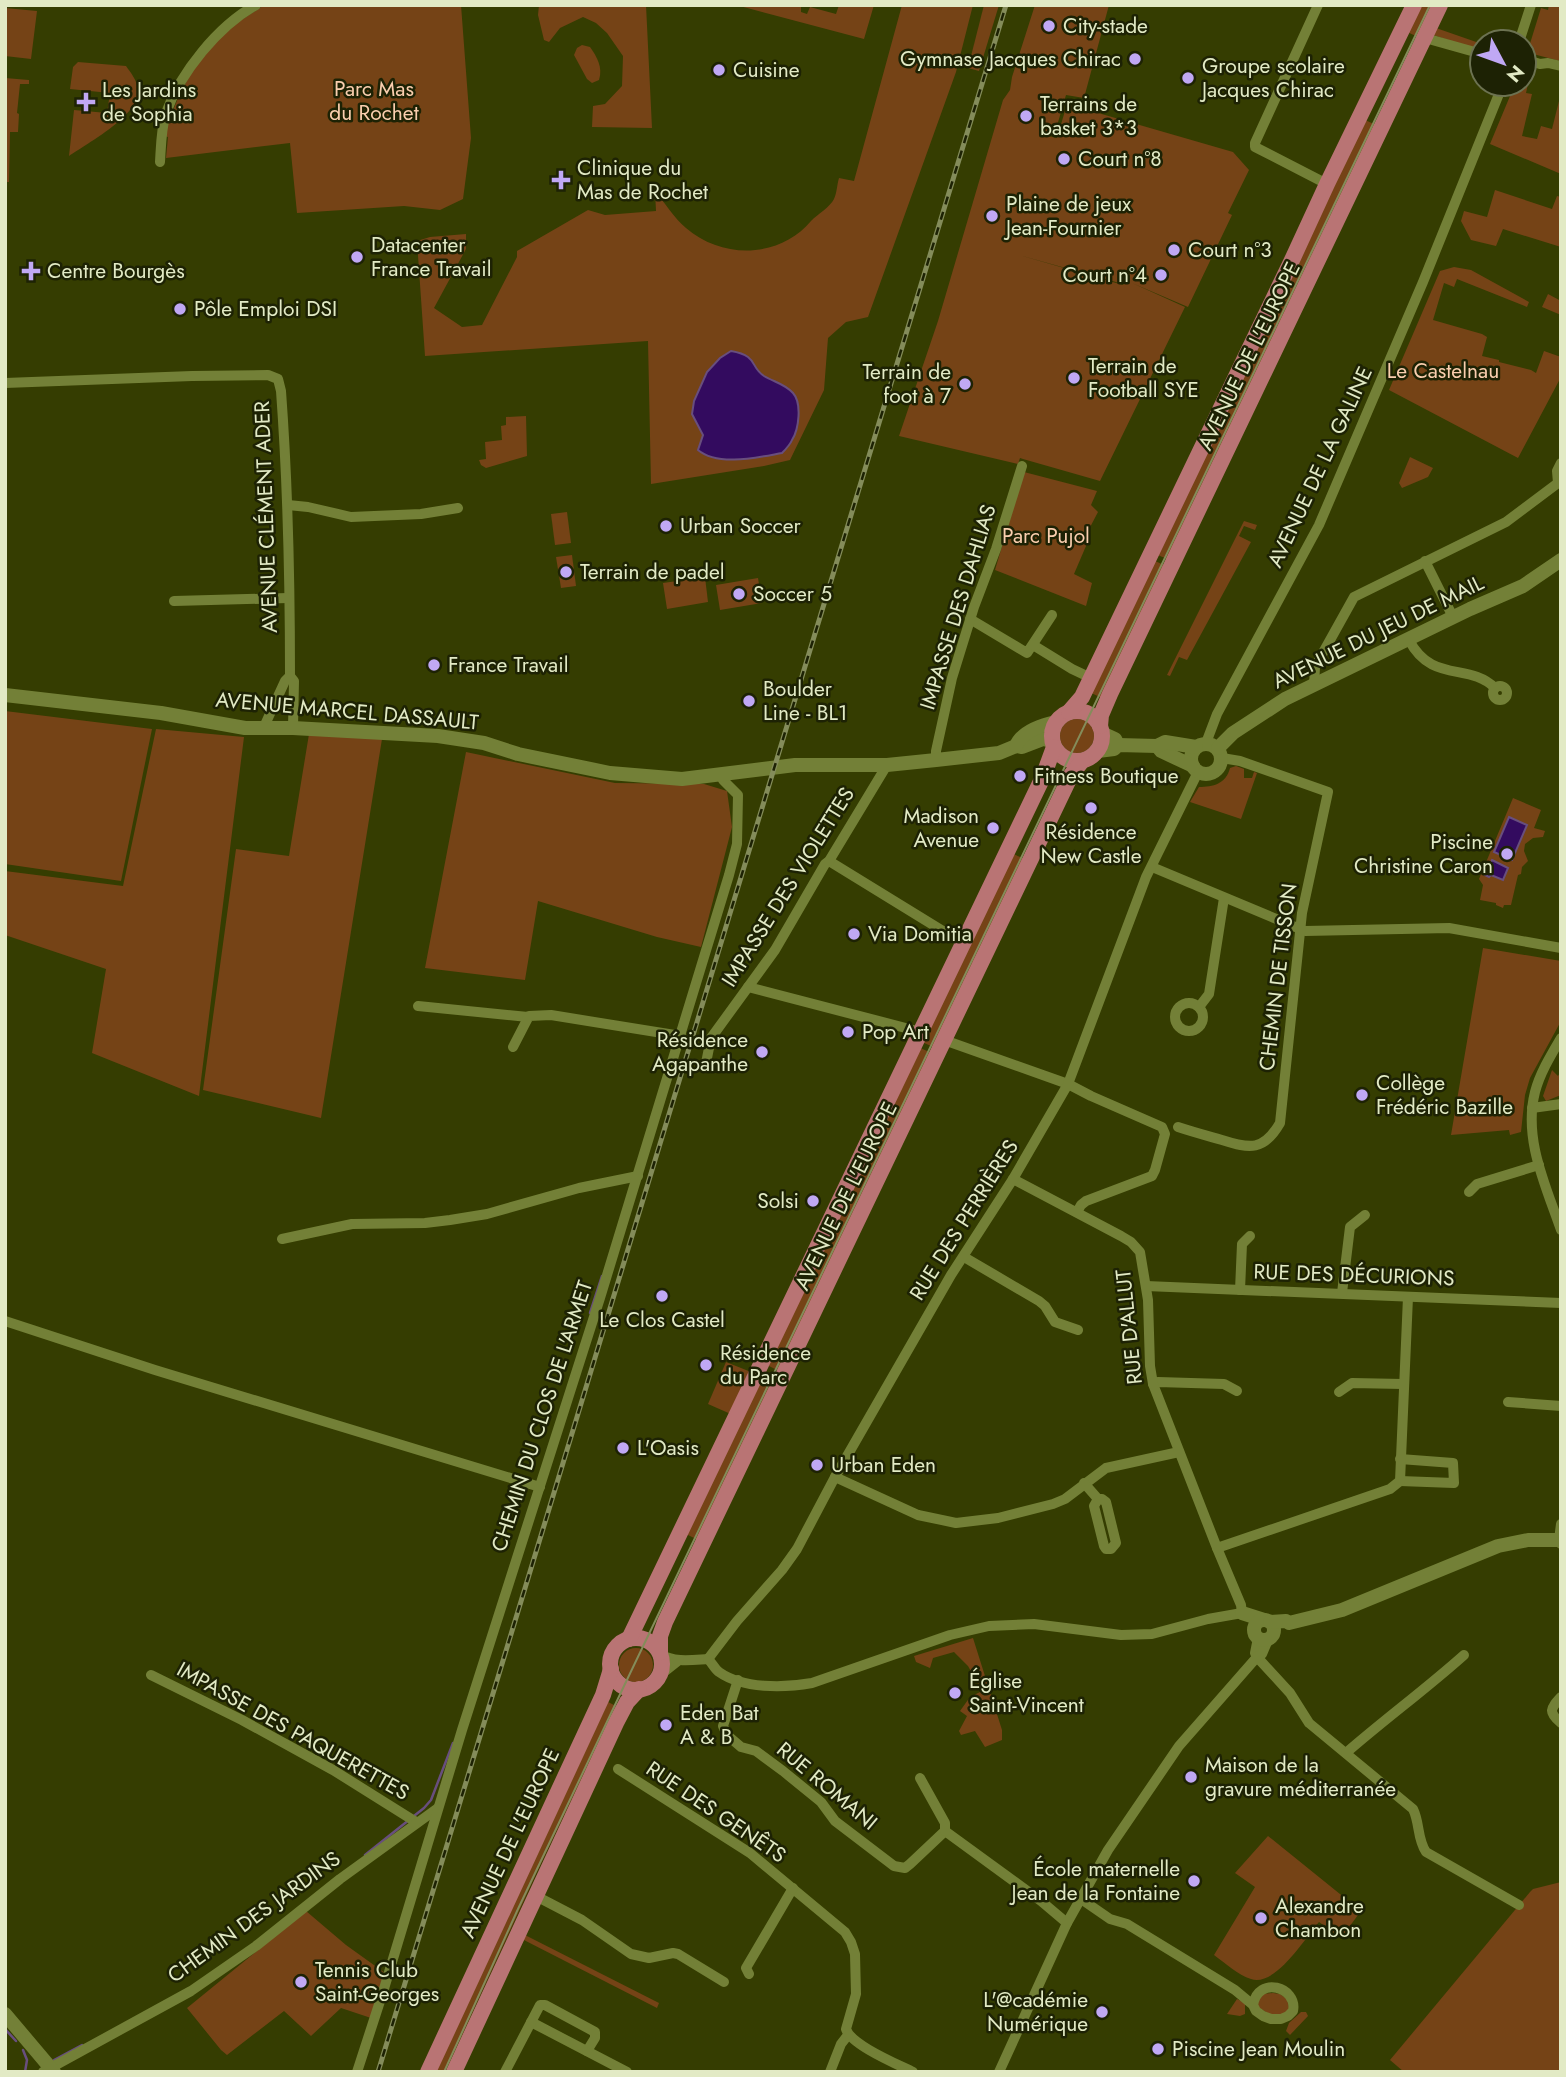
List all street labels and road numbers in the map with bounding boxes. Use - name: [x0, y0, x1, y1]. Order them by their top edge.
- street label: AVENUE DE L'EUROPE: [1190, 257, 1308, 455]
- street label: AVENUE DE LA GALINE: [1260, 362, 1380, 572]
- street label: AVENUE CLÉMENT ADER: [247, 400, 285, 634]
- street label: IMPASSE DES DAHLIAS: [913, 501, 1003, 713]
- street label: AVENUE DU JEU DE MAIL: [1267, 567, 1489, 696]
- street label: AVENUE MARCEL DASSAULT: [214, 685, 480, 737]
- street label: IMPASSE DES VIOLETTES: [714, 781, 862, 993]
- street label: CHEMIN DE TISSON: [1252, 882, 1304, 1072]
- street label: AVENUE DE L'EUROPE: [787, 1097, 905, 1295]
- street label: RUE DES PERRIÈRES: [902, 1134, 1026, 1306]
- street label: RUE DES DÉCURIONS: [1253, 1257, 1455, 1293]
- street label: RUE D'ALLUT: [1108, 1268, 1150, 1386]
- street label: CHEMIN DU CLOS DE L'ARMET: [484, 1276, 600, 1555]
- street label: IMPASSE DES PAQUERETTES: [171, 1654, 415, 1808]
- street label: RUE ROMANI: [770, 1735, 884, 1837]
- street label: AVENUE DE L'EUROPE: [453, 1743, 567, 1943]
- street label: RUE DES GENÊTS: [640, 1754, 792, 1870]
- street label: CHEMIN DES JARDINS: [161, 1844, 347, 1990]

